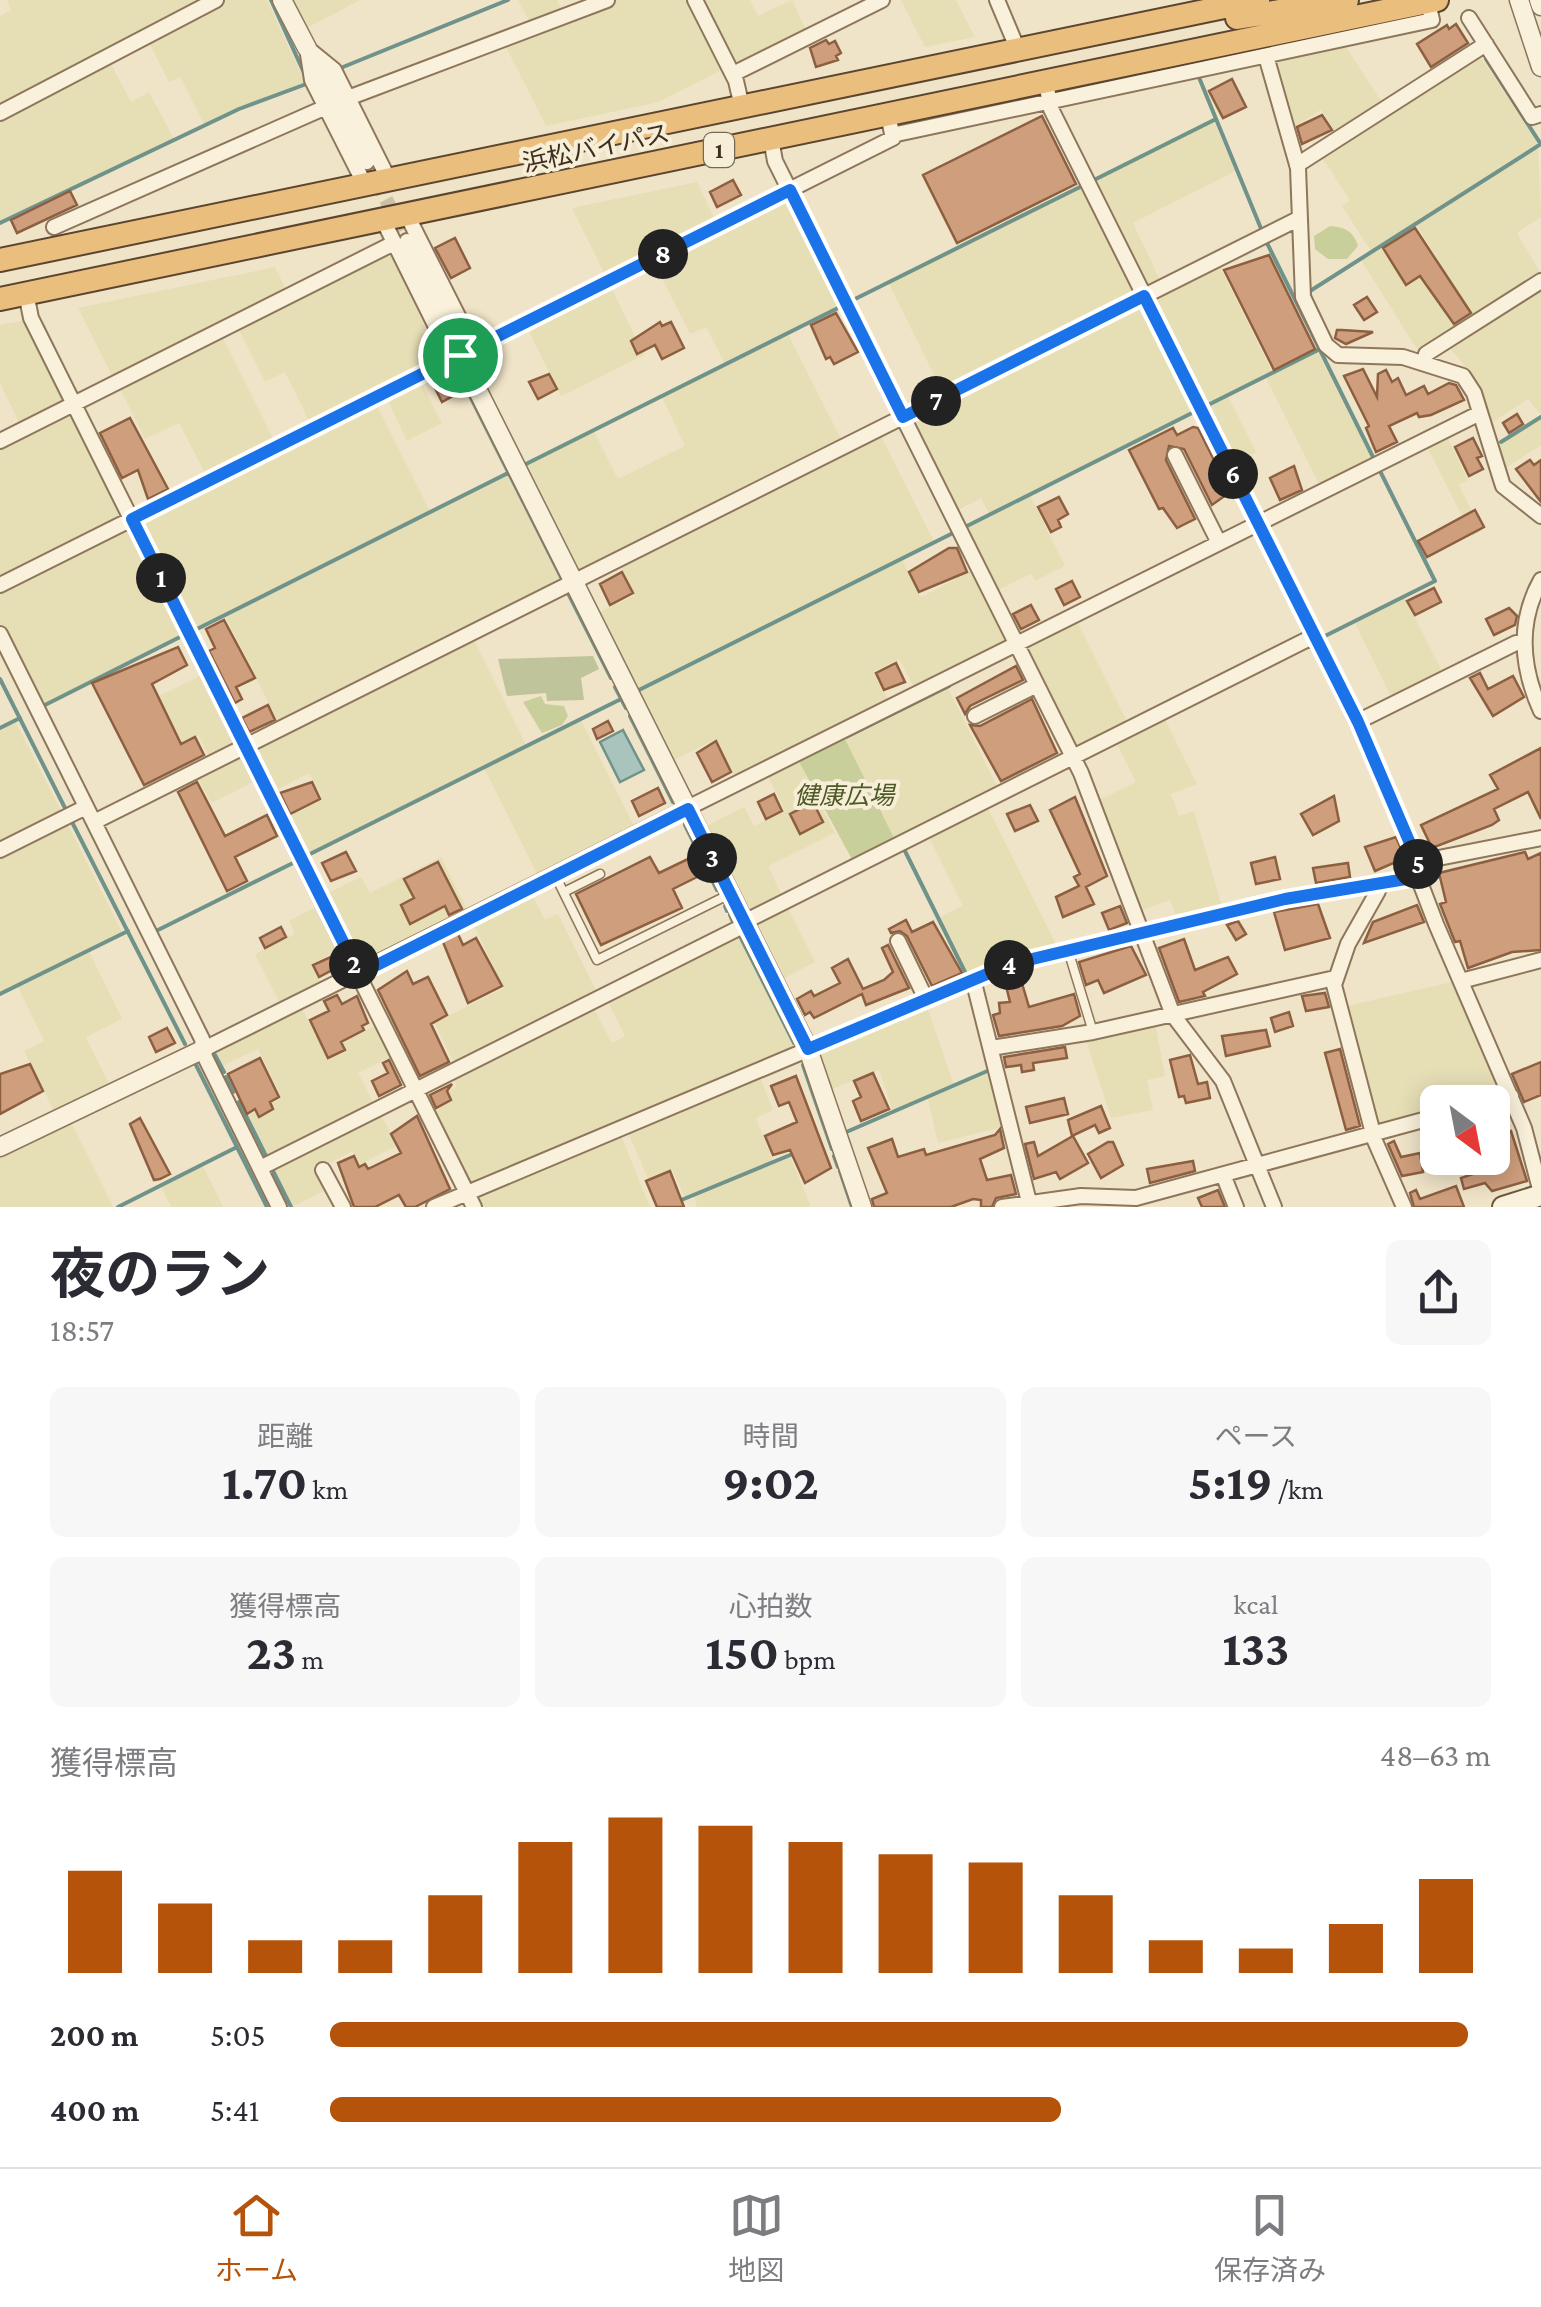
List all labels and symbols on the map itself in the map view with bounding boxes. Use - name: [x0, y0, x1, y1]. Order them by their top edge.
- street label: 浜松バイパス: [520, 119, 672, 177]
- road number: 1: [704, 133, 734, 167]
- pin: 8: [638, 229, 688, 279]
- pin: [418, 313, 503, 398]
- pin: 7: [911, 376, 961, 426]
- pin: 6: [1208, 449, 1258, 499]
- pin: 1: [136, 553, 186, 603]
- park label: 健康広場: [794, 782, 897, 809]
- pin: 3: [687, 833, 737, 883]
- pin: 5: [1393, 839, 1443, 889]
- pin: 2: [329, 939, 379, 989]
- pin: 4: [984, 940, 1034, 990]
- north arrow: [1420, 1085, 1510, 1175]

